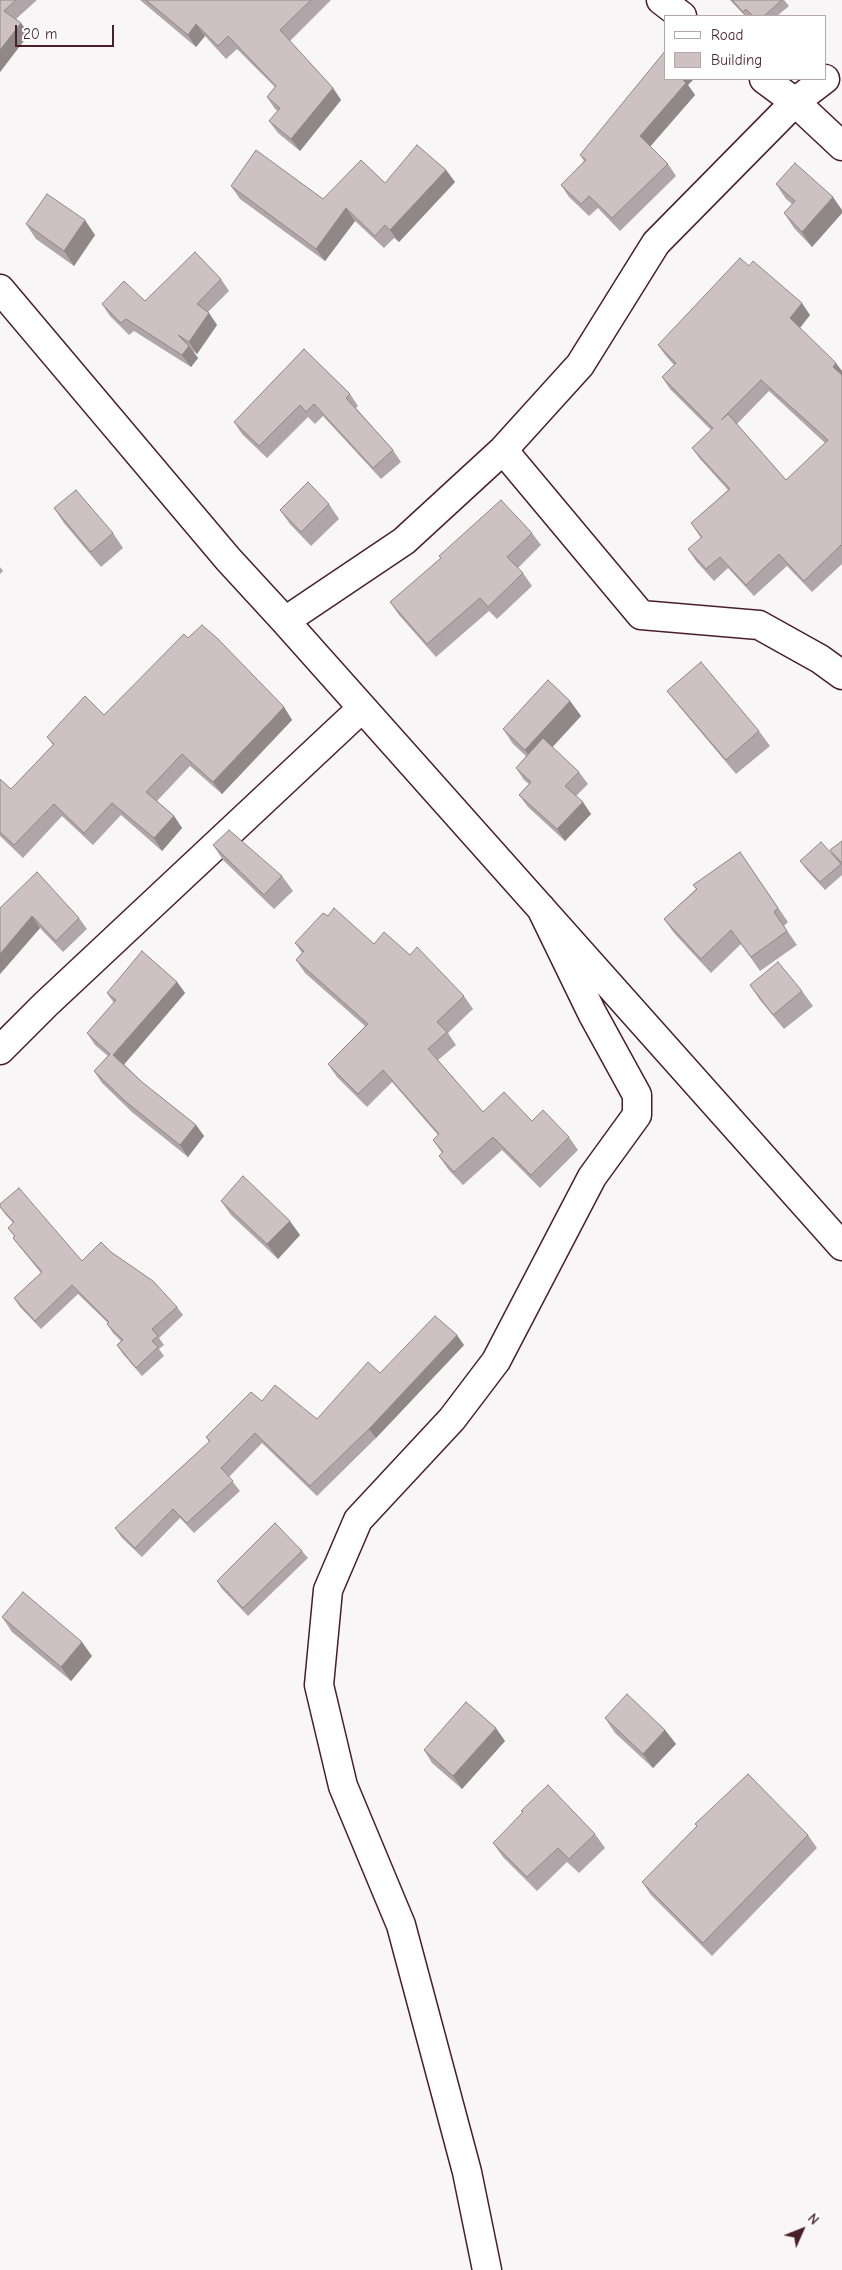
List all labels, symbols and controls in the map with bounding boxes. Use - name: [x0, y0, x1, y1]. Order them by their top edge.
- scale bar: [18, 15, 116, 47]
- legend: [664, 15, 827, 80]
- text: 20 m: [23, 25, 57, 43]
- text: Road: [711, 26, 743, 44]
- text: Building: [711, 51, 762, 69]
- north arrow: [777, 2205, 827, 2255]
- text: N: [804, 2210, 822, 2228]

